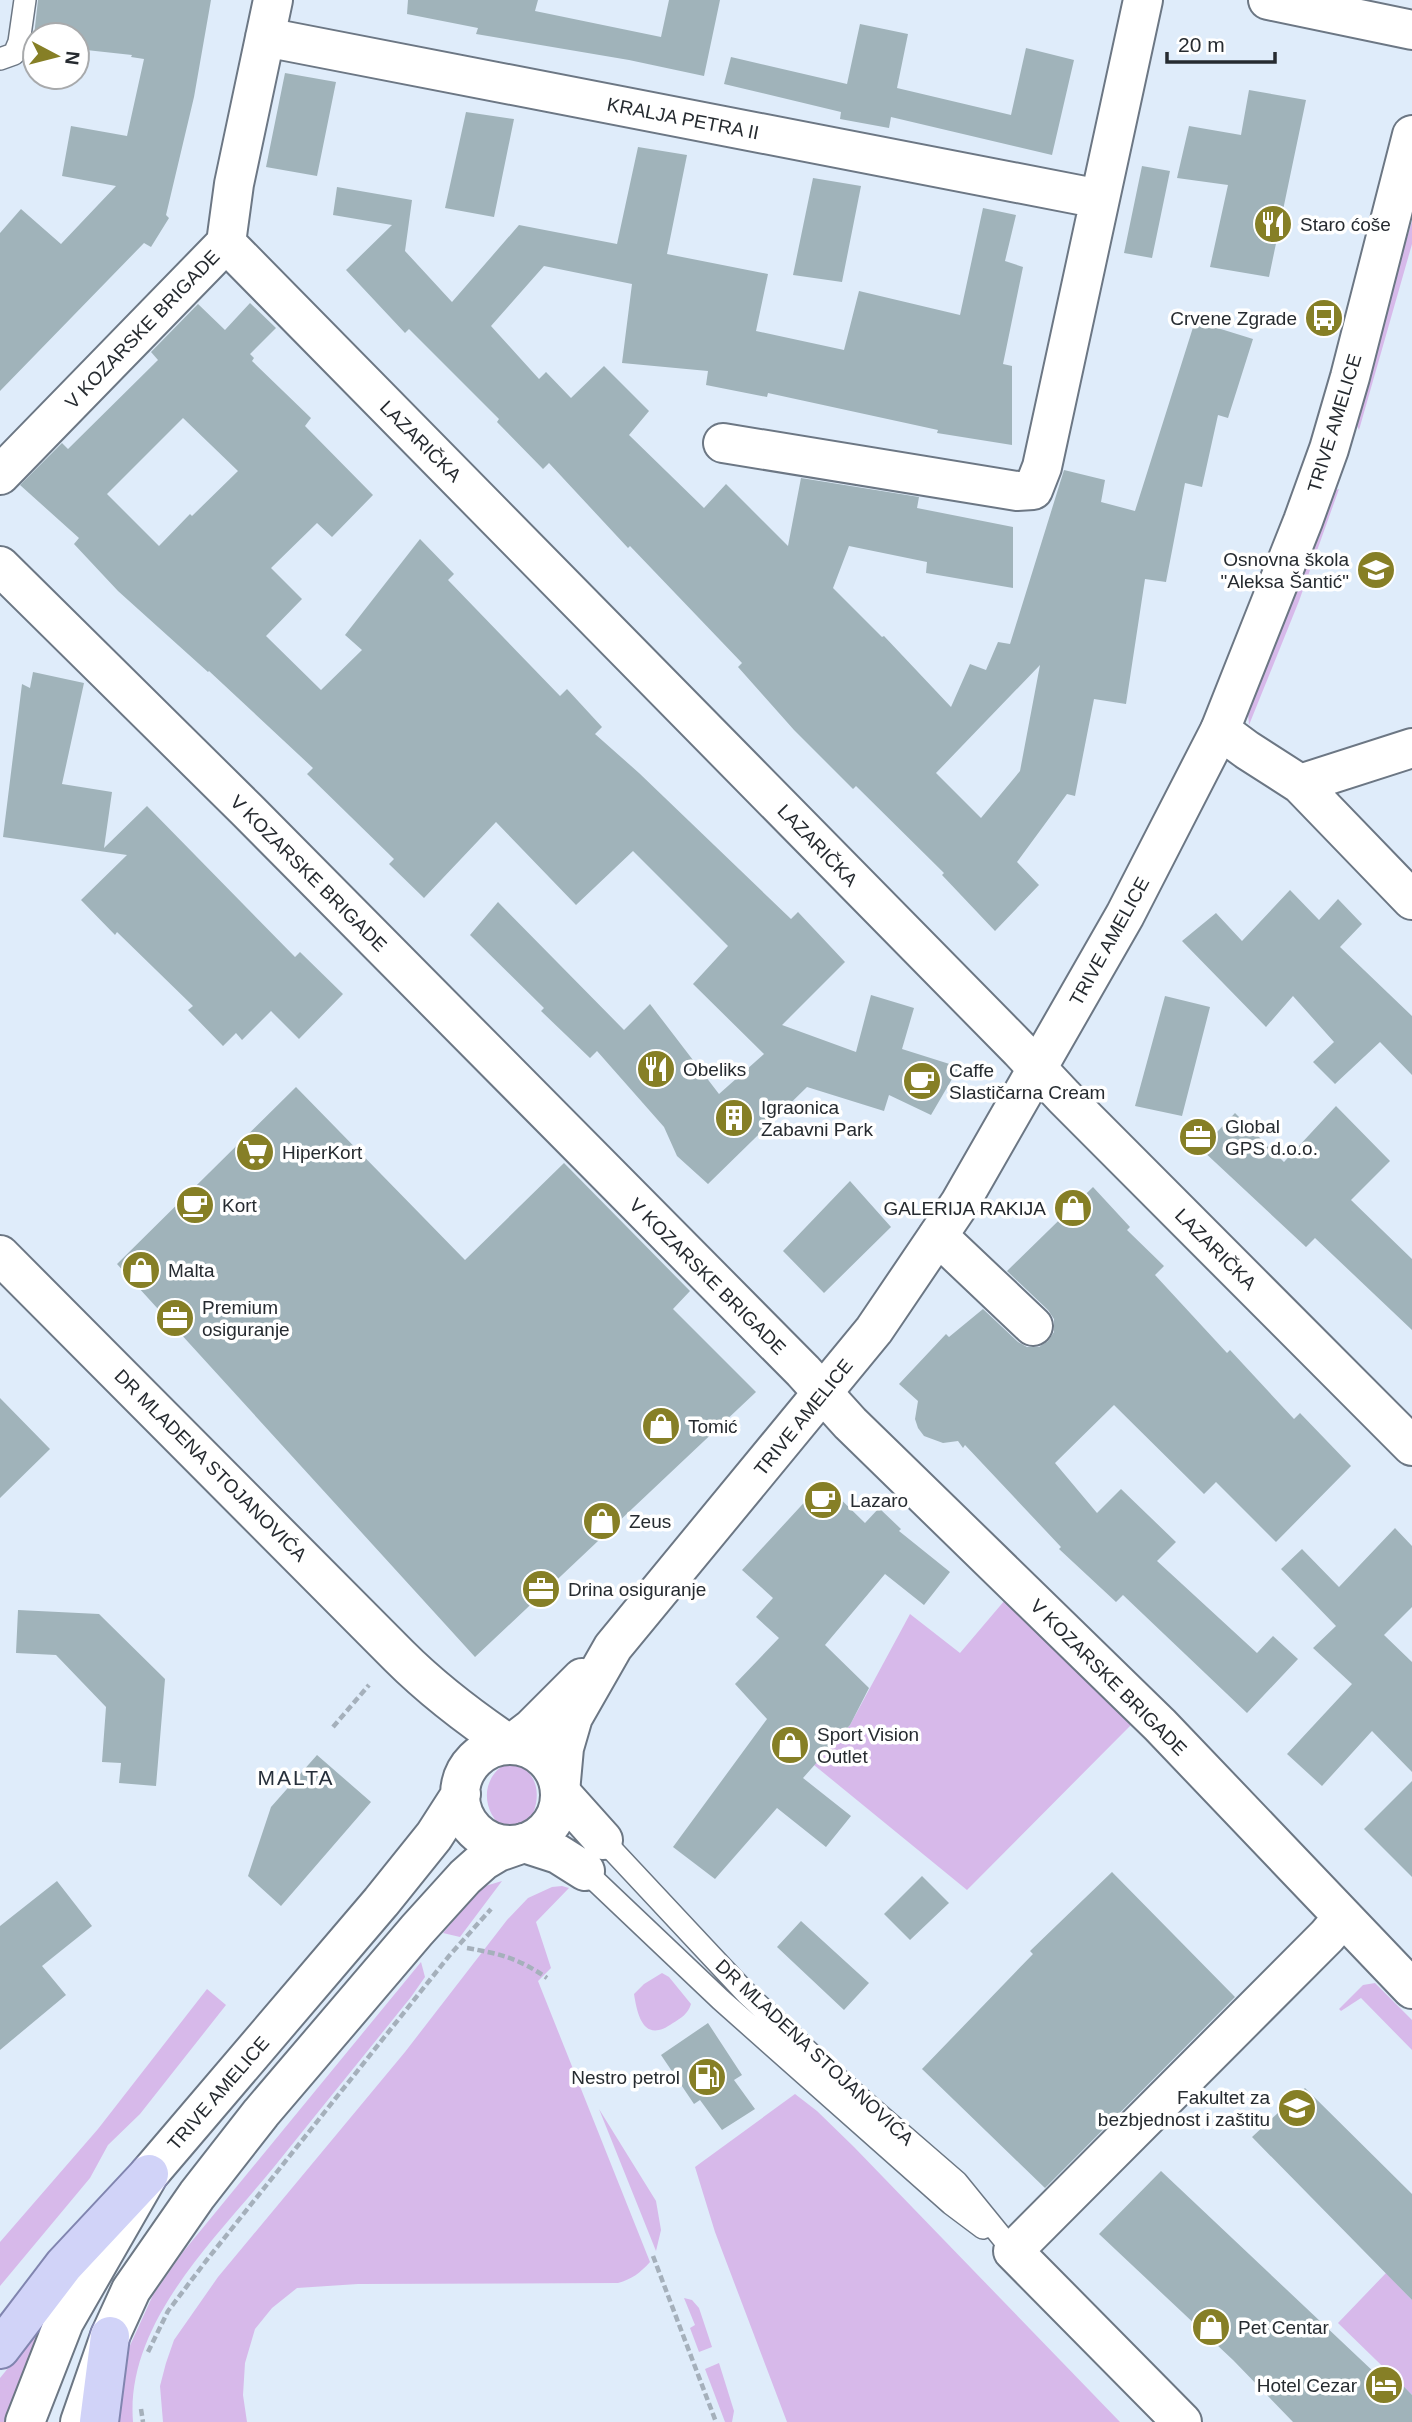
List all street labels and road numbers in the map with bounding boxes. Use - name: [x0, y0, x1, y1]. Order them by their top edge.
- street label: KRALJA PETRA II: [605, 93, 761, 144]
- street label: V KOZARSKE BRIGADE: [61, 246, 224, 413]
- street label: TRIVE AMELICE: [1303, 351, 1366, 495]
- street label: LAZARIČKA: [376, 397, 466, 486]
- street label: V KOZARSKE BRIGADE: [226, 791, 391, 956]
- street label: LAZARIČKA: [773, 800, 862, 891]
- street label: TRIVE AMELICE: [1065, 873, 1153, 1009]
- street label: V KOZARSKE BRIGADE: [625, 1194, 790, 1359]
- street label: LAZARIČKA: [1171, 1205, 1261, 1294]
- street label: TRIVE AMELICE: [750, 1355, 857, 1480]
- street label: DR MLADENA STOJANOVIĆA: [110, 1365, 311, 1566]
- street label: V KOZARSKE BRIGADE: [1026, 1595, 1191, 1760]
- street label: DR MLADENA STOJANOVIĆA: [711, 1955, 918, 2150]
- street label: TRIVE AMELICE: [163, 2032, 273, 2154]

